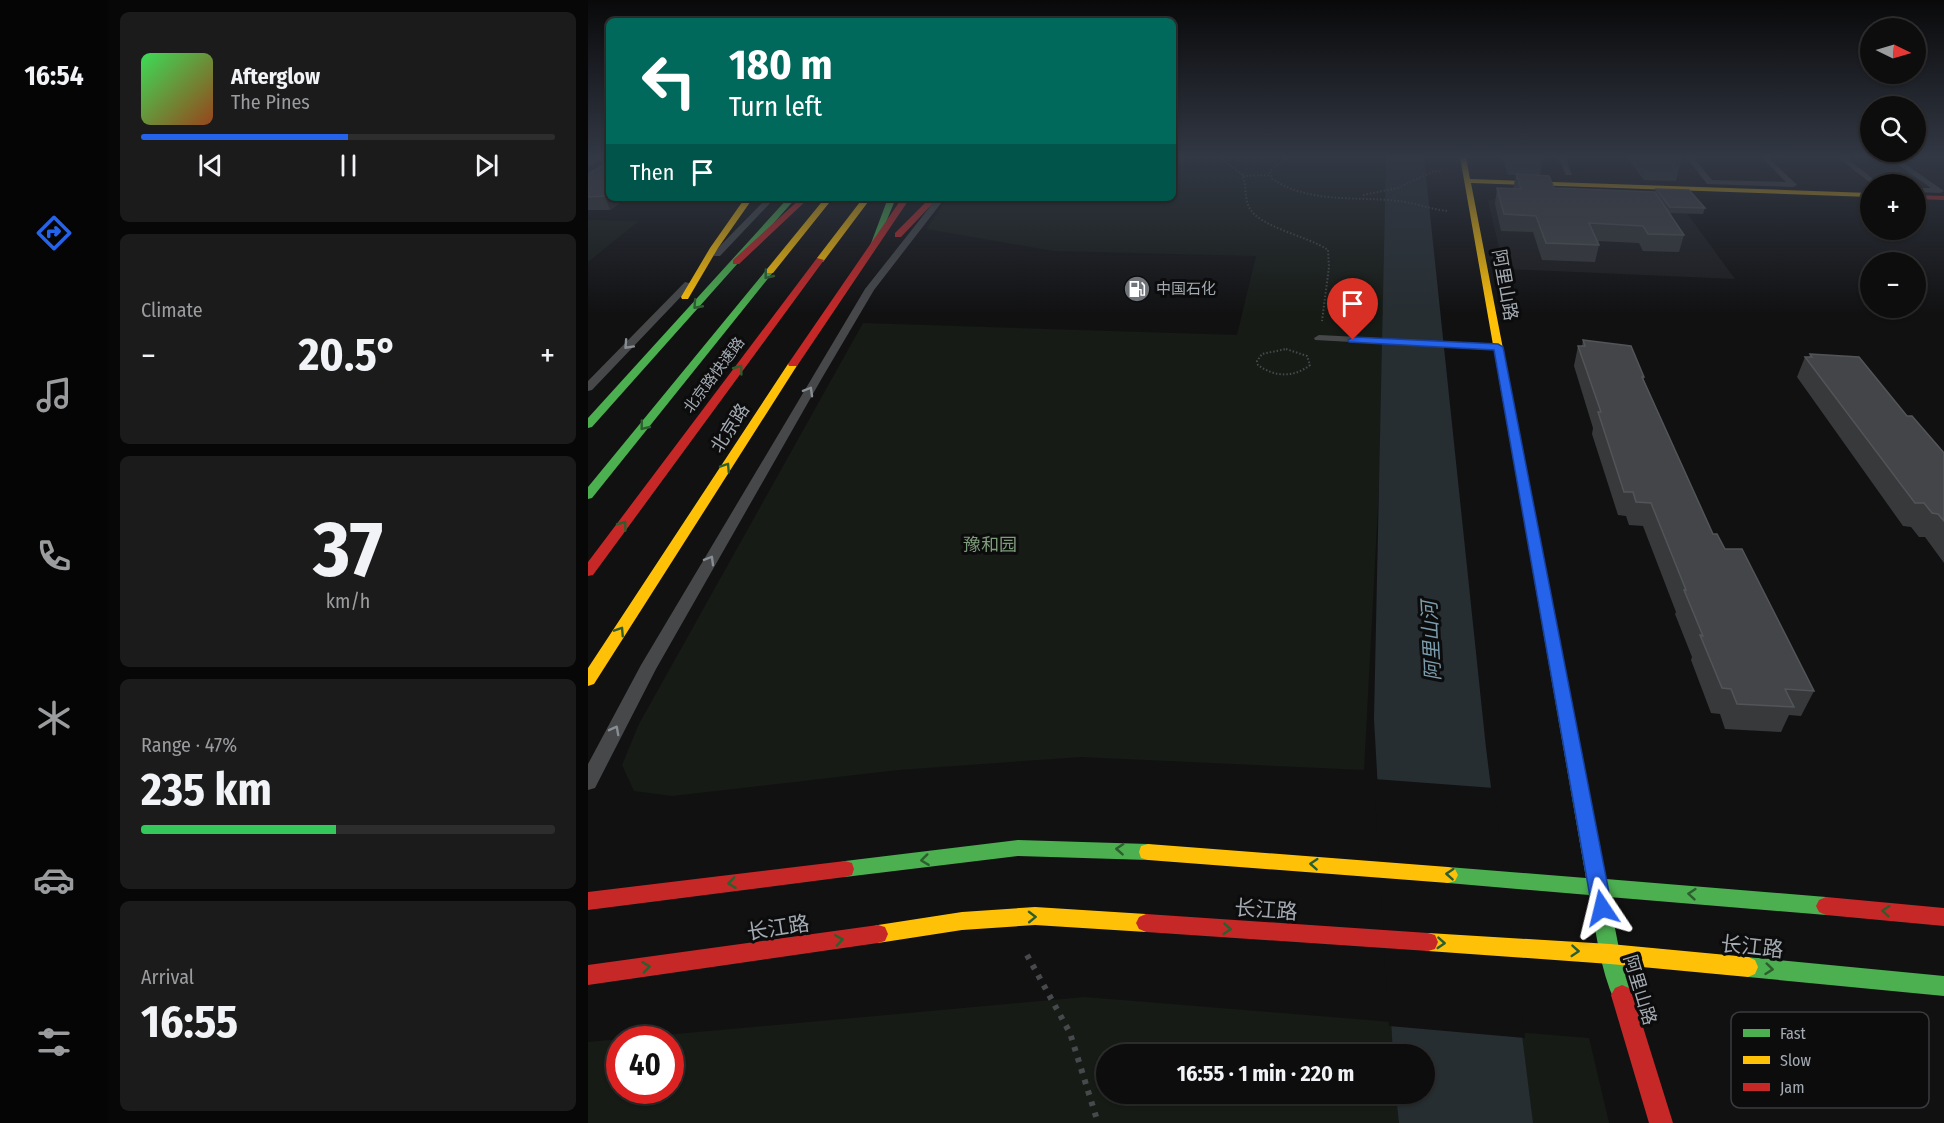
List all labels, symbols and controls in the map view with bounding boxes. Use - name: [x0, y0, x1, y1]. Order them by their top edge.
- north arrow: [1860, 18, 1926, 84]
- map controls: [1860, 18, 1926, 318]
- text: 180 m: [729, 40, 833, 90]
- icon: left: [630, 42, 708, 120]
- text: 16:54: [24, 60, 84, 92]
- text: Afterglow: [231, 63, 320, 90]
- text: The Pines: [231, 90, 310, 114]
- text: Turn left: [729, 91, 822, 123]
- button: search: [1860, 96, 1926, 162]
- icon: previous: [194, 149, 227, 182]
- icon: pause: [332, 149, 365, 182]
- icon: next: [470, 149, 503, 182]
- icon: arrive: [686, 156, 719, 189]
- text: Then: [630, 159, 674, 186]
- button: +: [1860, 174, 1926, 240]
- icon: directions: [33, 212, 75, 254]
- street label: 阿里山路: [1488, 248, 1522, 322]
- button: −: [1860, 252, 1926, 318]
- one-way arrow: [764, 268, 775, 279]
- fuel station icon: 中国石化: [1122, 274, 1152, 304]
- pin: [1327, 278, 1378, 340]
- place label: 中国石化: [1156, 280, 1216, 298]
- icon: arrive: [1336, 287, 1369, 320]
- text: Climate: [141, 298, 203, 322]
- one-way arrow: [693, 298, 704, 308]
- text: 20.5°: [298, 328, 397, 382]
- street label: 北京路快速路: [680, 334, 748, 416]
- text: −: [141, 336, 156, 376]
- text: +: [540, 336, 555, 376]
- one-way arrow: [624, 339, 635, 349]
- one-way arrow: [732, 365, 743, 376]
- icon: music: [33, 374, 75, 416]
- one-way arrow: [801, 387, 813, 397]
- street label: 北京路: [706, 399, 754, 457]
- one-way arrow: [641, 419, 652, 430]
- one-way arrow: [719, 463, 730, 474]
- text: 37: [313, 503, 383, 597]
- one-way arrow: [616, 521, 627, 532]
- park label: 豫和园: [963, 534, 1017, 556]
- icon: phone: [33, 535, 75, 577]
- one-way arrow: [703, 556, 715, 566]
- text: km/h: [326, 589, 370, 613]
- water label: 阿里山河: [1417, 596, 1445, 682]
- one-way arrow: [613, 626, 624, 637]
- icon: climate: [33, 697, 75, 739]
- one-way arrow: [608, 725, 619, 736]
- text: Range · 47%: [141, 733, 237, 757]
- text: 235 km: [141, 763, 272, 817]
- one-way arrow: [1115, 843, 1124, 856]
- one-way arrow: [921, 853, 930, 865]
- one-way arrow: [1310, 858, 1319, 871]
- icon: car: [33, 859, 75, 901]
- one-way arrow: [1446, 868, 1455, 881]
- position arrow: [1570, 876, 1634, 940]
- one-way arrow: [727, 877, 737, 889]
- one-way arrow: [1687, 888, 1696, 901]
- street label: 长江路: [1234, 895, 1298, 925]
- one-way arrow: [1881, 905, 1890, 918]
- street label: 长江路: [745, 910, 811, 946]
- one-way arrow: [1028, 911, 1037, 923]
- one-way arrow: [1223, 922, 1232, 935]
- street label: 长江路: [1719, 931, 1785, 963]
- one-way arrow: [834, 934, 844, 946]
- one-way arrow: [1436, 936, 1445, 949]
- one-way arrow: [1570, 945, 1579, 958]
- street label: 阿里山路: [1619, 952, 1661, 1028]
- one-way arrow: [641, 961, 651, 974]
- one-way arrow: [1764, 962, 1773, 975]
- text: Arrival: [141, 965, 194, 989]
- text: 16:55: [141, 995, 238, 1049]
- legend: [1731, 1012, 1929, 1108]
- icon: filters: [33, 1021, 75, 1063]
- text: Fast: [1780, 1024, 1807, 1043]
- speed limit sign: 40: [606, 1026, 684, 1104]
- text: Slow: [1780, 1051, 1811, 1070]
- text: 16:55 · 1 min · 220 m: [1177, 1060, 1354, 1087]
- text: Jam: [1780, 1078, 1805, 1097]

